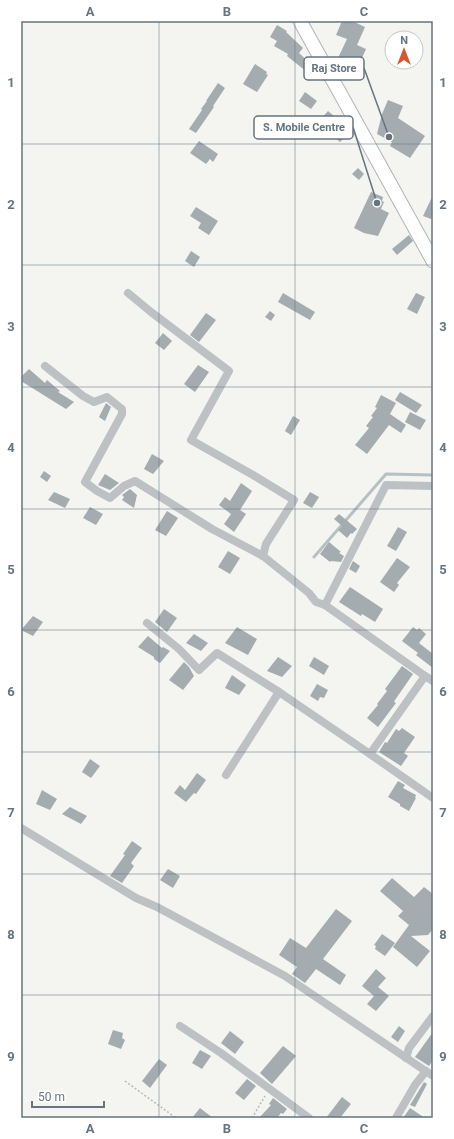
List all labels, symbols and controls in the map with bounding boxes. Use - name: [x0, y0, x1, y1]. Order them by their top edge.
- text: A: [86, 4, 95, 19]
- text: B: [223, 4, 231, 19]
- text: C: [360, 4, 369, 19]
- north arrow: [384, 30, 424, 70]
- text: N: [400, 34, 408, 47]
- callout: Raj Store: [304, 57, 364, 80]
- text: Raj Store: [312, 62, 357, 75]
- text: 1: [7, 75, 15, 90]
- text: 1: [439, 75, 447, 90]
- callout: S. Mobile Centre: [254, 116, 353, 139]
- text: S. Mobile Centre: [263, 121, 345, 134]
- text: 2: [7, 197, 15, 212]
- text: 2: [439, 197, 447, 212]
- text: 3: [7, 319, 15, 334]
- text: 3: [439, 319, 447, 334]
- text: 4: [7, 440, 15, 455]
- text: 4: [439, 440, 447, 455]
- text: 5: [7, 562, 15, 577]
- text: 5: [439, 562, 447, 577]
- text: 6: [7, 684, 15, 699]
- text: 6: [439, 684, 447, 699]
- text: 7: [7, 805, 15, 820]
- text: 7: [439, 805, 447, 820]
- text: 8: [7, 927, 15, 942]
- text: 8: [439, 927, 447, 942]
- text: 9: [7, 1049, 15, 1064]
- text: 9: [439, 1049, 447, 1064]
- scale bar: [32, 1083, 104, 1109]
- text: 50 m: [38, 1090, 65, 1104]
- text: A: [86, 1121, 95, 1136]
- text: B: [223, 1121, 231, 1136]
- text: C: [360, 1121, 369, 1136]

